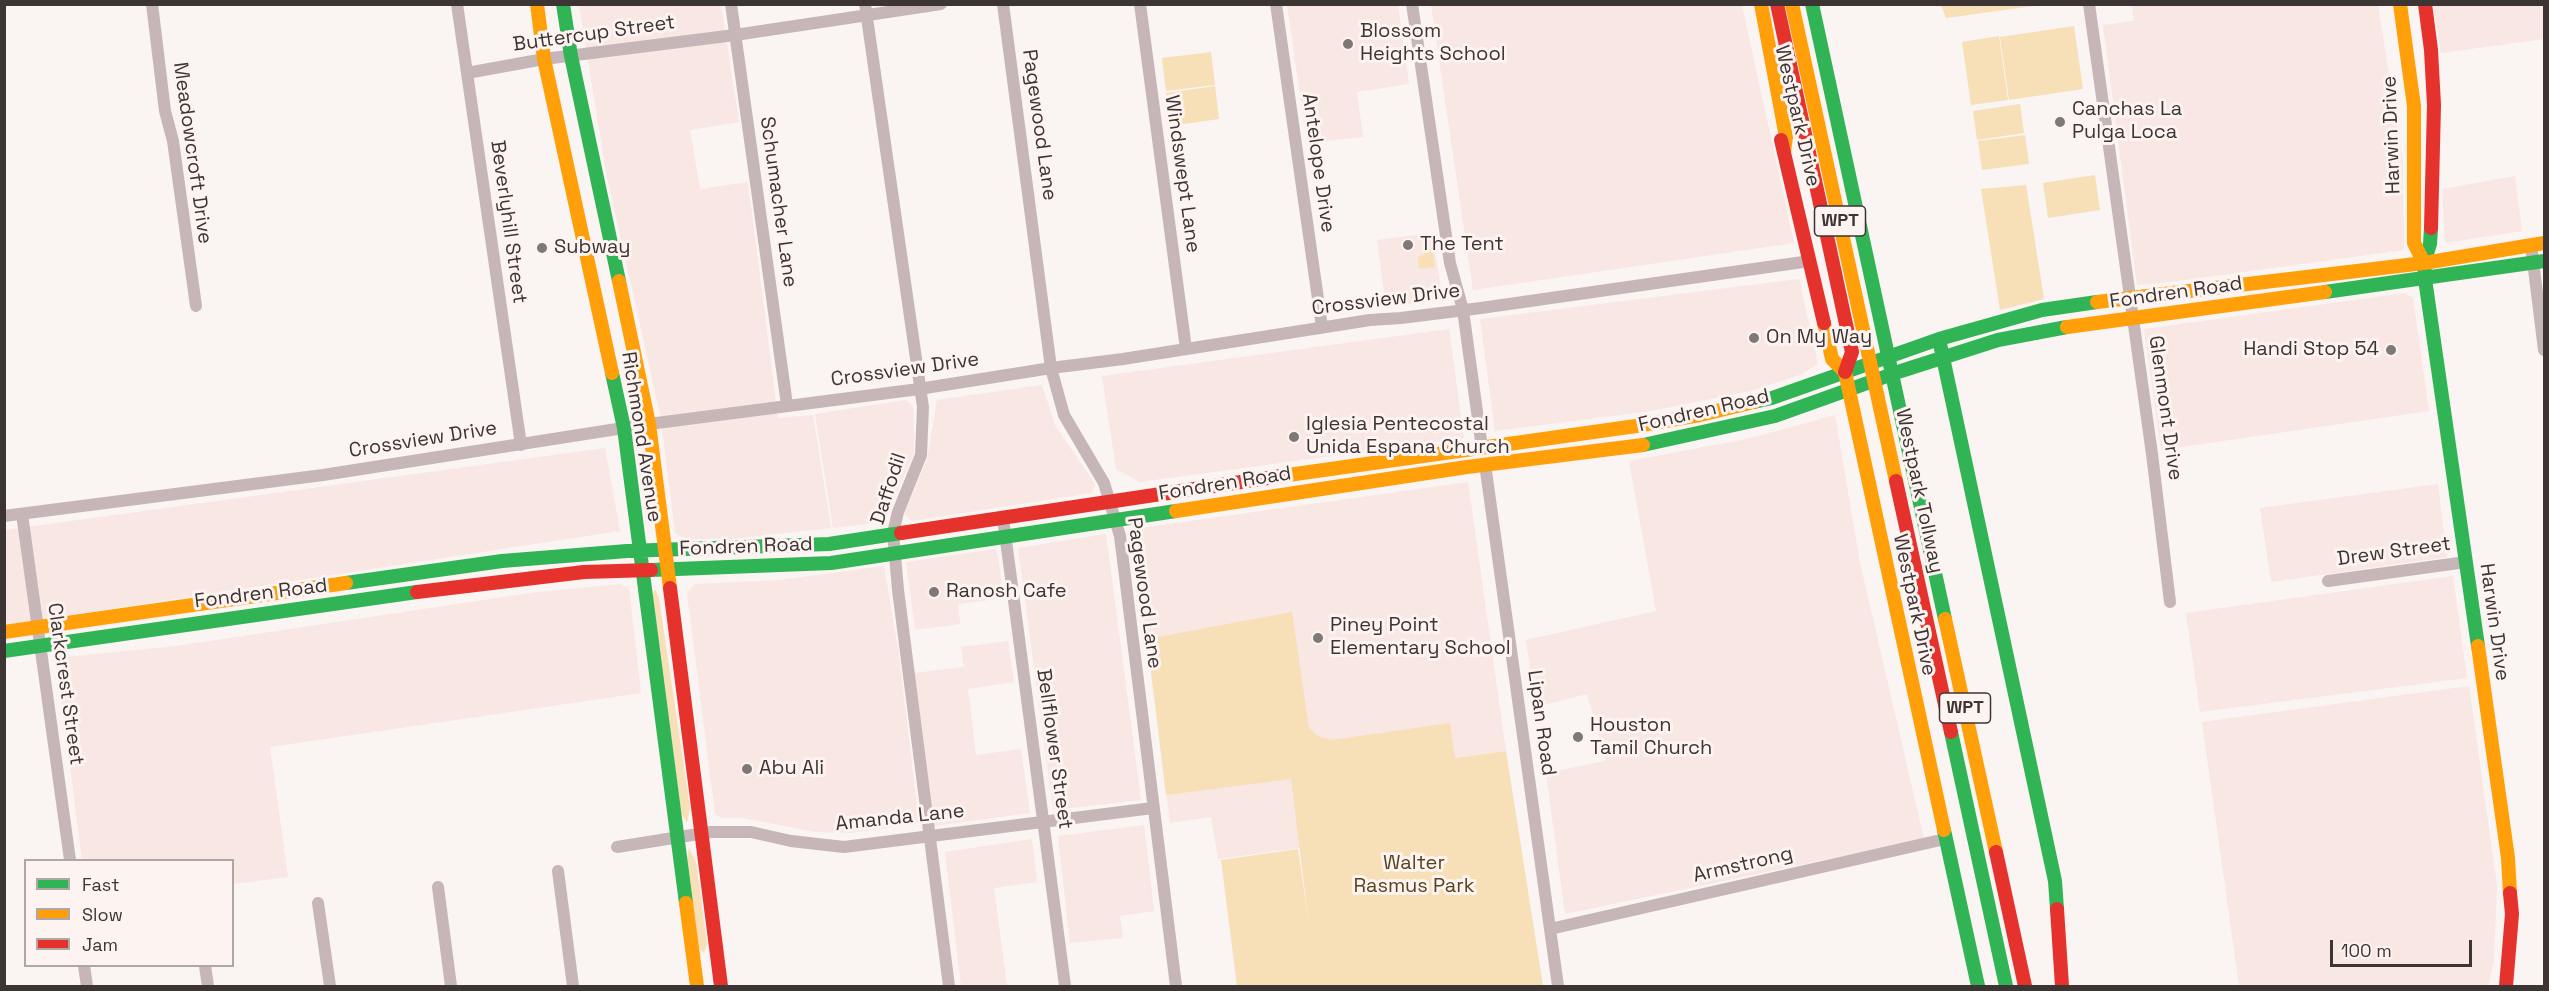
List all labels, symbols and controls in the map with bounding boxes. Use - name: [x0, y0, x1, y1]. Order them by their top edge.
- street label: Buttercup Street: [511, 11, 677, 57]
- place label: Blossom Heights School: [1360, 20, 1506, 67]
- marker: Blossom Heights School: [1341, 37, 1355, 51]
- street label: Westpark Drive: [1769, 43, 1825, 189]
- street label: Pagewood Lane: [1016, 48, 1062, 202]
- street label: Meadowcroft Drive: [167, 61, 217, 245]
- street label: Harwin Drive: [2378, 75, 2406, 195]
- street label: Antelope Drive: [1296, 92, 1340, 234]
- street label: Windswept Lane: [1159, 94, 1205, 254]
- place label: Canchas La Pulga Loca: [2072, 98, 2182, 145]
- street label: Schumacher Lane: [754, 115, 802, 289]
- marker: Canchas La Pulga Loca: [2053, 115, 2067, 129]
- street label: Beverlyhill Street: [485, 139, 531, 305]
- road number: WPT: [1814, 206, 1866, 236]
- place label: The Tent: [1420, 233, 1504, 257]
- place label: Subway: [554, 236, 631, 260]
- marker: The Tent: [1401, 238, 1415, 252]
- marker: Subway: [535, 241, 549, 255]
- street label: Fondren Road: [2108, 272, 2244, 314]
- street label: Crossview Drive: [1310, 279, 1462, 321]
- place label: On My Way: [1766, 326, 1872, 350]
- marker: On My Way: [1747, 331, 1761, 345]
- street label: Glenmont Drive: [2143, 334, 2187, 482]
- place label: Handi Stop 54: [2243, 338, 2379, 362]
- marker: Handi Stop 54: [2384, 343, 2398, 357]
- street label: Crossview Drive: [829, 348, 981, 392]
- street label: Richmond Avenue: [616, 350, 666, 524]
- street label: Fondren Road: [1636, 384, 1772, 438]
- street label: Westpark Tollway: [1890, 407, 1948, 575]
- place label: Iglesia Pentecostal Unida Espana Church: [1306, 413, 1510, 460]
- street label: Crossview Drive: [347, 416, 499, 464]
- marker: Iglesia Pentecostal Unida Espana Church: [1287, 430, 1301, 444]
- street label: Daffodil: [866, 450, 912, 528]
- street label: Fondren Road: [1157, 462, 1293, 506]
- street label: Pagewood Lane: [1121, 516, 1167, 670]
- street label: Westpark Drive: [1887, 532, 1941, 678]
- street label: Drew Street: [2336, 532, 2452, 572]
- street label: Fondren Road: [679, 533, 813, 561]
- street label: Harwin Drive: [2474, 562, 2514, 682]
- street label: Fondren Road: [193, 574, 329, 614]
- place label: Ranosh Cafe: [946, 580, 1067, 604]
- marker: Ranosh Cafe: [927, 585, 941, 599]
- street label: Clarkcrest Street: [42, 601, 88, 767]
- place label: Piney Point Elementary School: [1330, 614, 1511, 661]
- marker: Piney Point Elementary School: [1311, 631, 1325, 645]
- street label: Bellflower Street: [1031, 667, 1077, 831]
- street label: Lipan Road: [1522, 669, 1560, 777]
- road number: WPT: [1940, 693, 1990, 723]
- place label: Houston Tamil Church: [1590, 714, 1712, 761]
- marker: Houston Tamil Church: [1571, 730, 1585, 744]
- place label: Abu Ali: [759, 757, 824, 781]
- marker: Abu Ali: [740, 762, 754, 776]
- street label: Amanda Lane: [834, 799, 966, 837]
- street label: Armstrong: [1691, 842, 1795, 888]
- park label: Walter Rasmus Park: [1353, 852, 1475, 899]
- legend: [24, 859, 234, 967]
- text: Fast: [82, 873, 119, 896]
- text: Slow: [82, 903, 123, 926]
- scale bar: [2333, 928, 2476, 966]
- text: Jam: [82, 933, 118, 956]
- text: 100 m: [2341, 939, 2392, 962]

